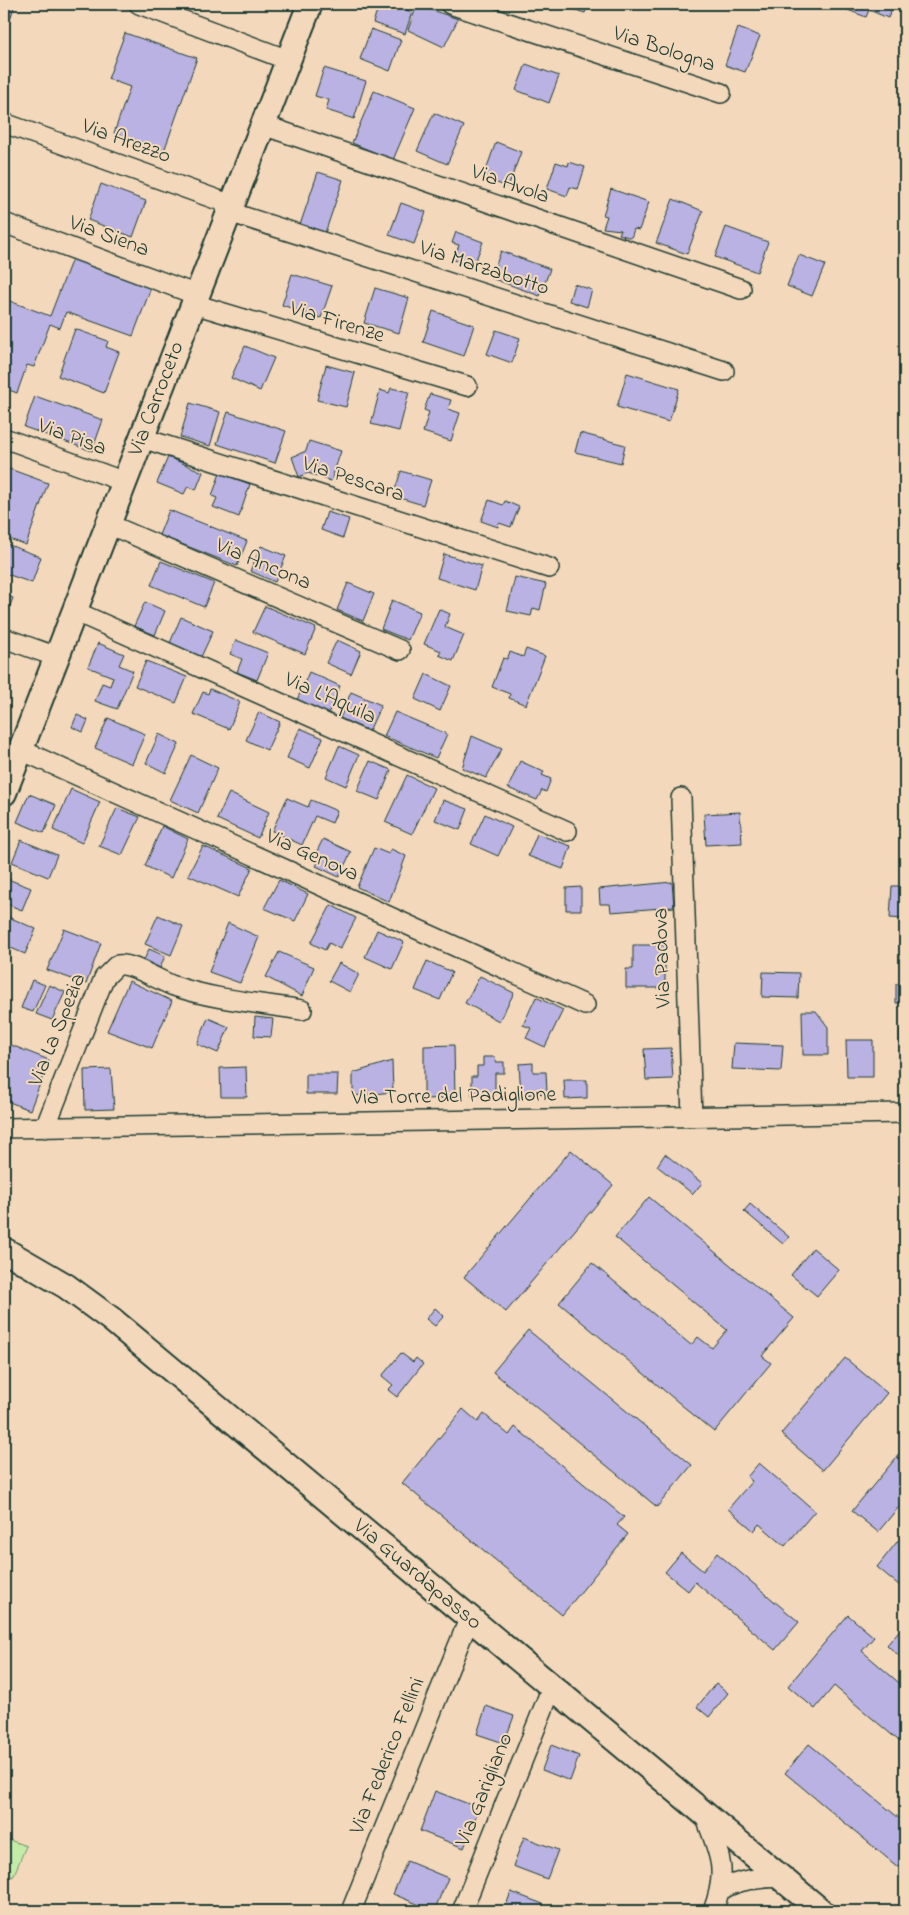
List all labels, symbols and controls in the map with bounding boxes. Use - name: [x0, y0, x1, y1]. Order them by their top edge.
- street label: Via Bologna: [607, 18, 719, 83]
- street label: Via Arezzo: [76, 111, 175, 173]
- street label: Via Avola: [465, 156, 554, 213]
- street label: Via Siena: [63, 207, 154, 266]
- street label: Via Marzabotto: [414, 233, 553, 305]
- street label: Via Firenze: [285, 293, 388, 353]
- street label: Via Carroceto: [120, 337, 193, 462]
- street label: Via Pisa: [32, 410, 111, 465]
- street label: Via Pescara: [297, 448, 408, 512]
- street label: Via Ancona: [209, 530, 316, 599]
- street label: Via L'Aquila: [278, 664, 381, 734]
- street label: Via Genova: [259, 821, 364, 891]
- street label: Via Padova: [645, 907, 681, 1010]
- street label: Via La Spezia: [20, 969, 95, 1092]
- street label: Via Torre del Padiglione: [350, 1079, 557, 1116]
- street label: Via Guardapasso: [345, 1511, 488, 1639]
- street label: Via Federico Fellini: [342, 1673, 434, 1840]
- street label: Via Garigliano: [447, 1728, 523, 1853]

